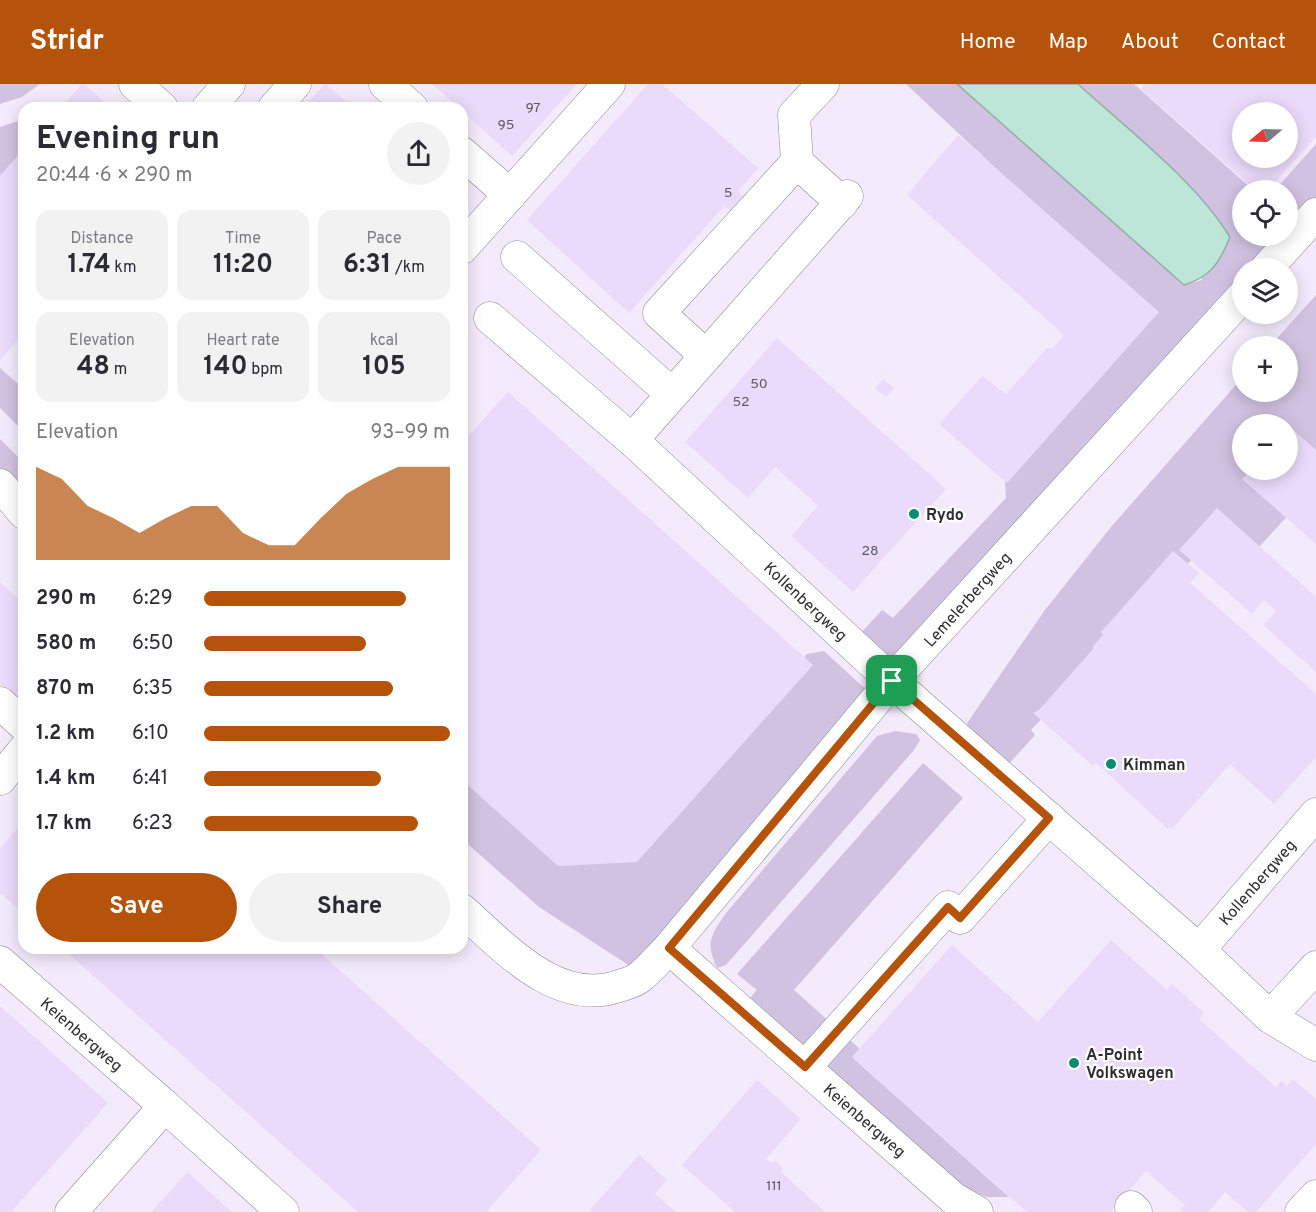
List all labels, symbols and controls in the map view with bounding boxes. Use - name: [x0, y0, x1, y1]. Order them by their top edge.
- text: Stridr: [30, 24, 104, 60]
- text: Home: [960, 29, 1016, 56]
- text: Map: [1049, 29, 1088, 56]
- text: About: [1121, 29, 1179, 56]
- text: Contact: [1212, 29, 1286, 56]
- house number: 97: [525, 100, 541, 117]
- north arrow: [1232, 102, 1298, 168]
- map controls: [1232, 102, 1298, 480]
- house number: 95: [497, 117, 515, 134]
- text: Evening run: [36, 119, 220, 161]
- button: share: [387, 122, 450, 185]
- text: 20:44 · 6 × 290 m: [36, 163, 193, 189]
- button: locate: [1232, 180, 1298, 246]
- house number: 5: [724, 185, 732, 202]
- text: Distance: [71, 229, 133, 249]
- text: Time: [225, 229, 261, 249]
- text: Pace: [366, 229, 402, 249]
- text: 1.74: [67, 249, 111, 282]
- text: 11:20: [213, 249, 273, 282]
- text: 6:31: [343, 249, 391, 282]
- text: km: [111, 258, 137, 278]
- text: /km: [391, 258, 425, 278]
- button: layers: [1232, 258, 1298, 324]
- text: Elevation: [69, 331, 135, 351]
- text: Heart rate: [206, 331, 280, 351]
- text: kcal: [370, 331, 398, 351]
- button: +: [1232, 336, 1298, 402]
- text: 48: [77, 351, 110, 384]
- text: 140: [203, 351, 248, 384]
- text: 105: [362, 351, 406, 384]
- text: m: [110, 360, 127, 380]
- text: bpm: [248, 360, 283, 380]
- house number: 50: [750, 376, 768, 393]
- house number: 52: [732, 394, 750, 411]
- button: −: [1232, 414, 1298, 480]
- text: Elevation: [36, 420, 118, 446]
- text: 93–99 m: [370, 420, 450, 446]
- place label: Rydo: [926, 506, 964, 526]
- marker: Rydo: [907, 507, 921, 521]
- house number: 28: [861, 543, 879, 560]
- street label: Lemelerbergweg: [920, 549, 1016, 652]
- street label: Kollenbergweg: [759, 559, 851, 646]
- text: 290 m: [36, 586, 96, 612]
- text: 6:29: [132, 586, 173, 612]
- text: 580 m: [36, 631, 96, 657]
- text: 6:50: [132, 631, 174, 657]
- pin: [866, 655, 917, 706]
- icon: arrive: [875, 664, 908, 697]
- text: 870 m: [36, 676, 95, 702]
- text: 6:35: [132, 676, 173, 702]
- text: 1.2 km: [36, 721, 95, 747]
- text: 6:10: [132, 721, 169, 747]
- place label: Kimman: [1123, 756, 1185, 776]
- marker: Kimman: [1104, 757, 1118, 771]
- text: 1.4 km: [36, 766, 96, 792]
- text: 6:41: [132, 766, 168, 792]
- text: 1.7 km: [36, 811, 92, 837]
- text: 6:23: [132, 811, 173, 837]
- street label: Kollenbergweg: [1216, 836, 1301, 930]
- button: Save: [36, 873, 237, 942]
- button: Share: [249, 873, 450, 942]
- street label: Keienbergweg: [35, 994, 126, 1077]
- place label: A-Point Volkswagen: [1086, 1046, 1174, 1084]
- marker: A-Point Volkswagen: [1067, 1056, 1081, 1070]
- street label: Keienbergweg: [818, 1080, 909, 1163]
- house number: 111: [766, 1178, 782, 1195]

